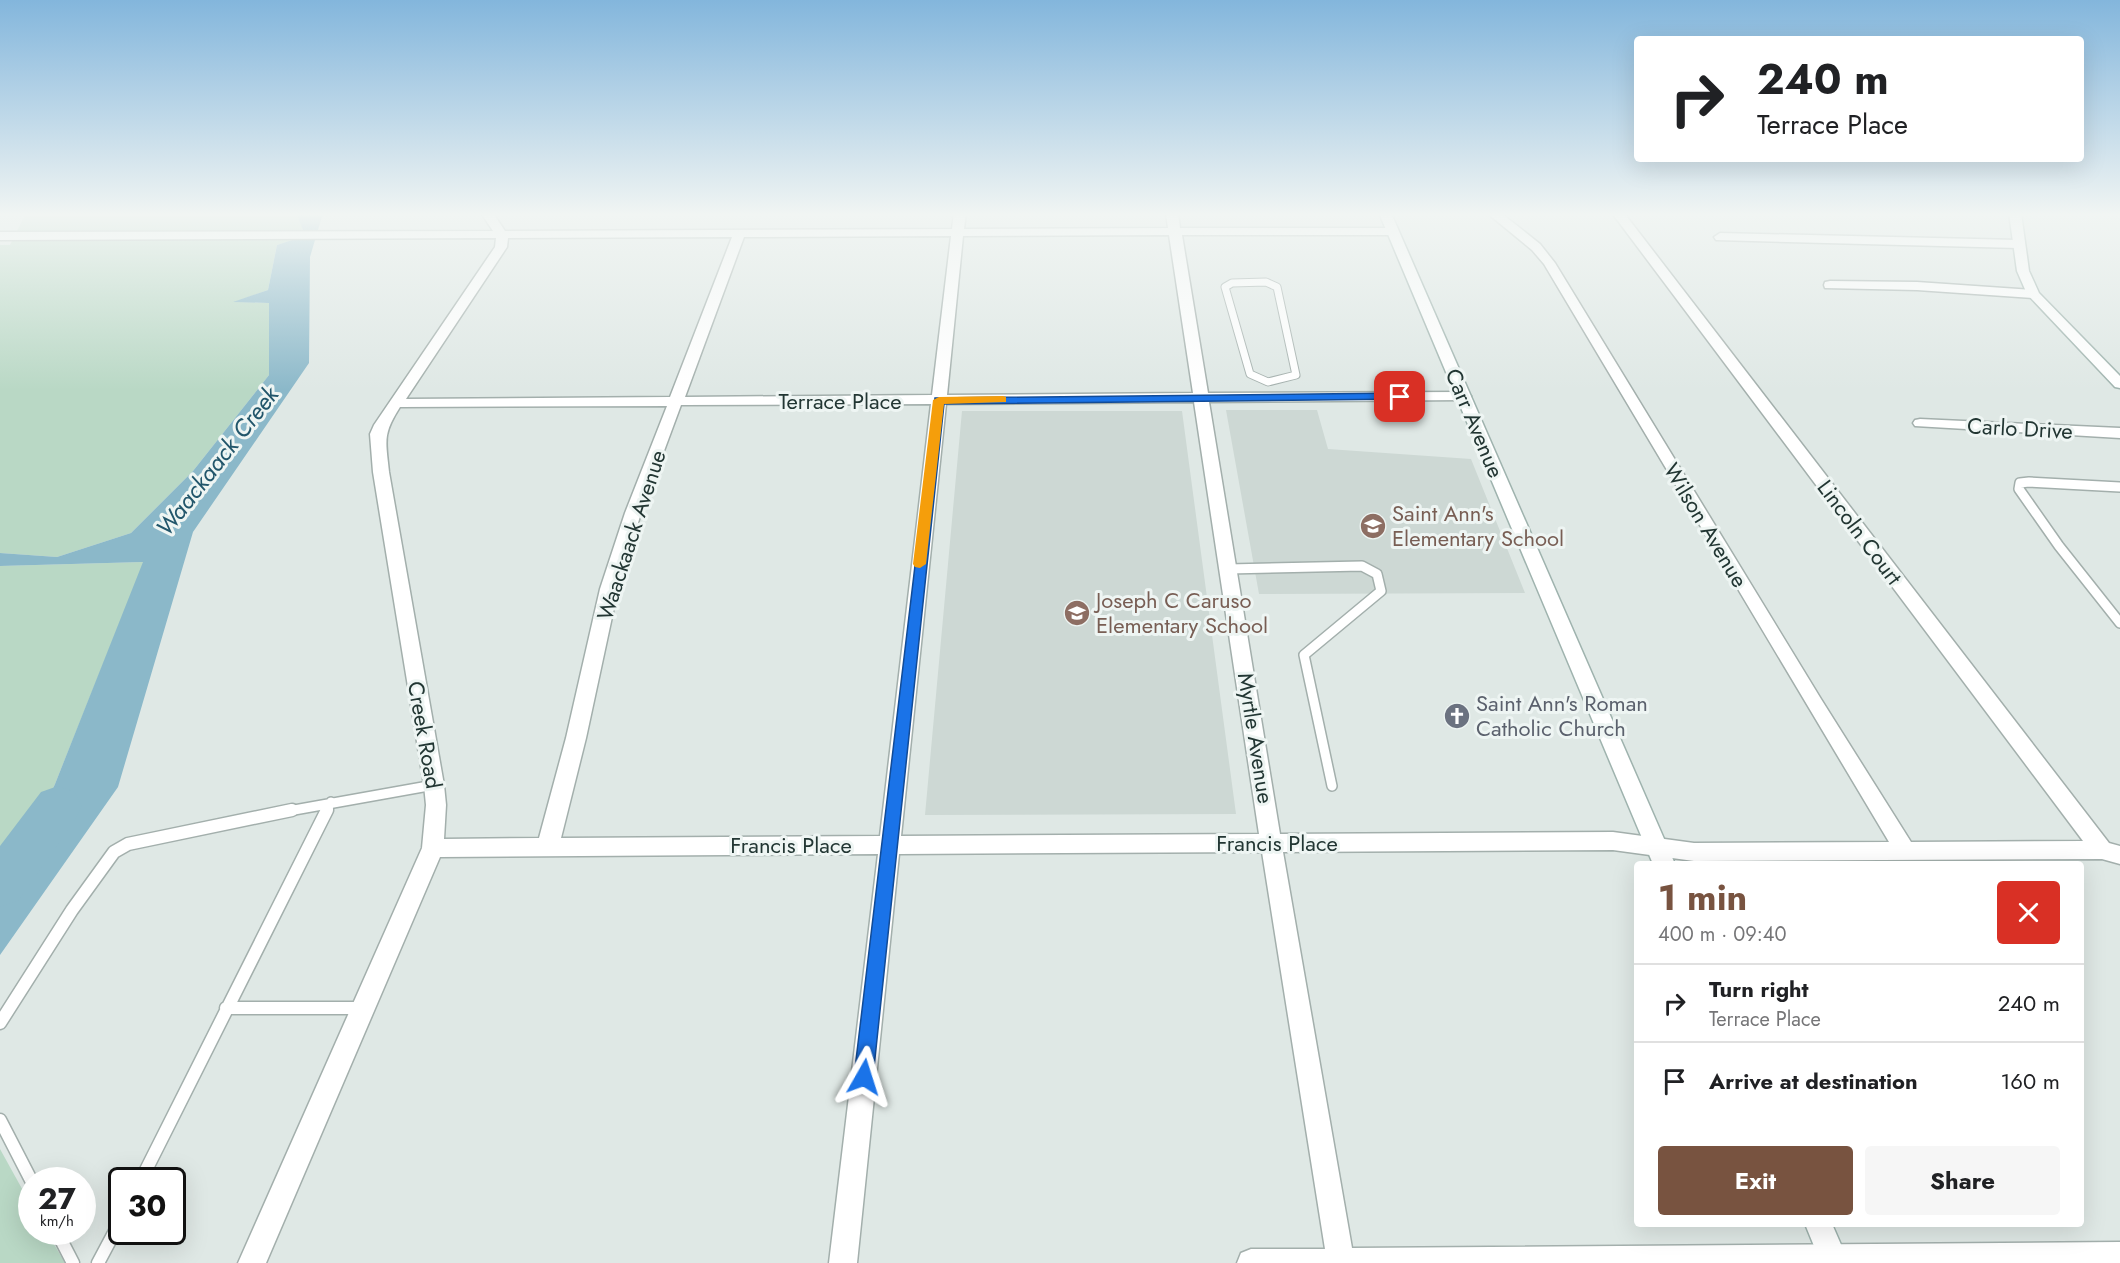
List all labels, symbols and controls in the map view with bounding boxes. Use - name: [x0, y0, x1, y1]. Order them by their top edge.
- text: 240 m: [1757, 49, 1889, 110]
- icon: right: [1658, 60, 1736, 138]
- text: Terrace Place: [1757, 105, 1908, 144]
- street label: Carr Avenue: [1438, 363, 1512, 483]
- pin: [1374, 371, 1425, 422]
- water label: Waackaack Creek: [147, 377, 288, 543]
- icon: arrive: [1383, 380, 1416, 413]
- street label: Terrace Place: [778, 385, 902, 417]
- street label: Carlo Drive: [1966, 409, 2074, 447]
- street label: Waackaack Avenue: [588, 446, 674, 624]
- street label: Wilson Avenue: [1656, 457, 1756, 593]
- street label: Lincoln Court: [1810, 473, 1911, 592]
- place label: Saint Ann's Elementary School: [1392, 497, 1564, 554]
- school or university icon: Saint Ann's Elementary School: [1358, 511, 1388, 541]
- place label: Joseph C Caruso Elementary School: [1093, 584, 1268, 641]
- school or university icon: Joseph C Caruso Elementary School: [1062, 598, 1092, 628]
- street label: Myrtle Avenue: [1230, 670, 1282, 806]
- street label: Creek Road: [400, 679, 450, 791]
- place label: Saint Ann's Roman Catholic Church: [1476, 687, 1648, 744]
- church icon: Saint Ann's Roman Catholic Church: [1442, 701, 1472, 731]
- street label: Francis Place: [1216, 827, 1338, 859]
- street label: Francis Place: [730, 829, 852, 861]
- text: 1 min: [1658, 871, 1747, 923]
- button: close: [1997, 881, 2060, 944]
- text: 400 m · 09:40: [1658, 920, 1786, 949]
- text: Turn right: [1709, 973, 1809, 1005]
- icon: right: [1658, 987, 1691, 1020]
- text: 240 m: [1998, 987, 2060, 1019]
- text: Terrace Place: [1709, 1005, 1821, 1034]
- position arrow: [832, 1045, 896, 1109]
- icon: arrive: [1658, 1065, 1691, 1098]
- text: Arrive at destination: [1709, 1065, 1918, 1097]
- text: 160 m: [2000, 1065, 2060, 1097]
- button: Exit: [1658, 1146, 1853, 1215]
- button: Share: [1865, 1146, 2060, 1215]
- speed limit sign: 30: [108, 1167, 186, 1245]
- text: 27: [38, 1177, 76, 1220]
- text: km/h: [40, 1210, 74, 1232]

